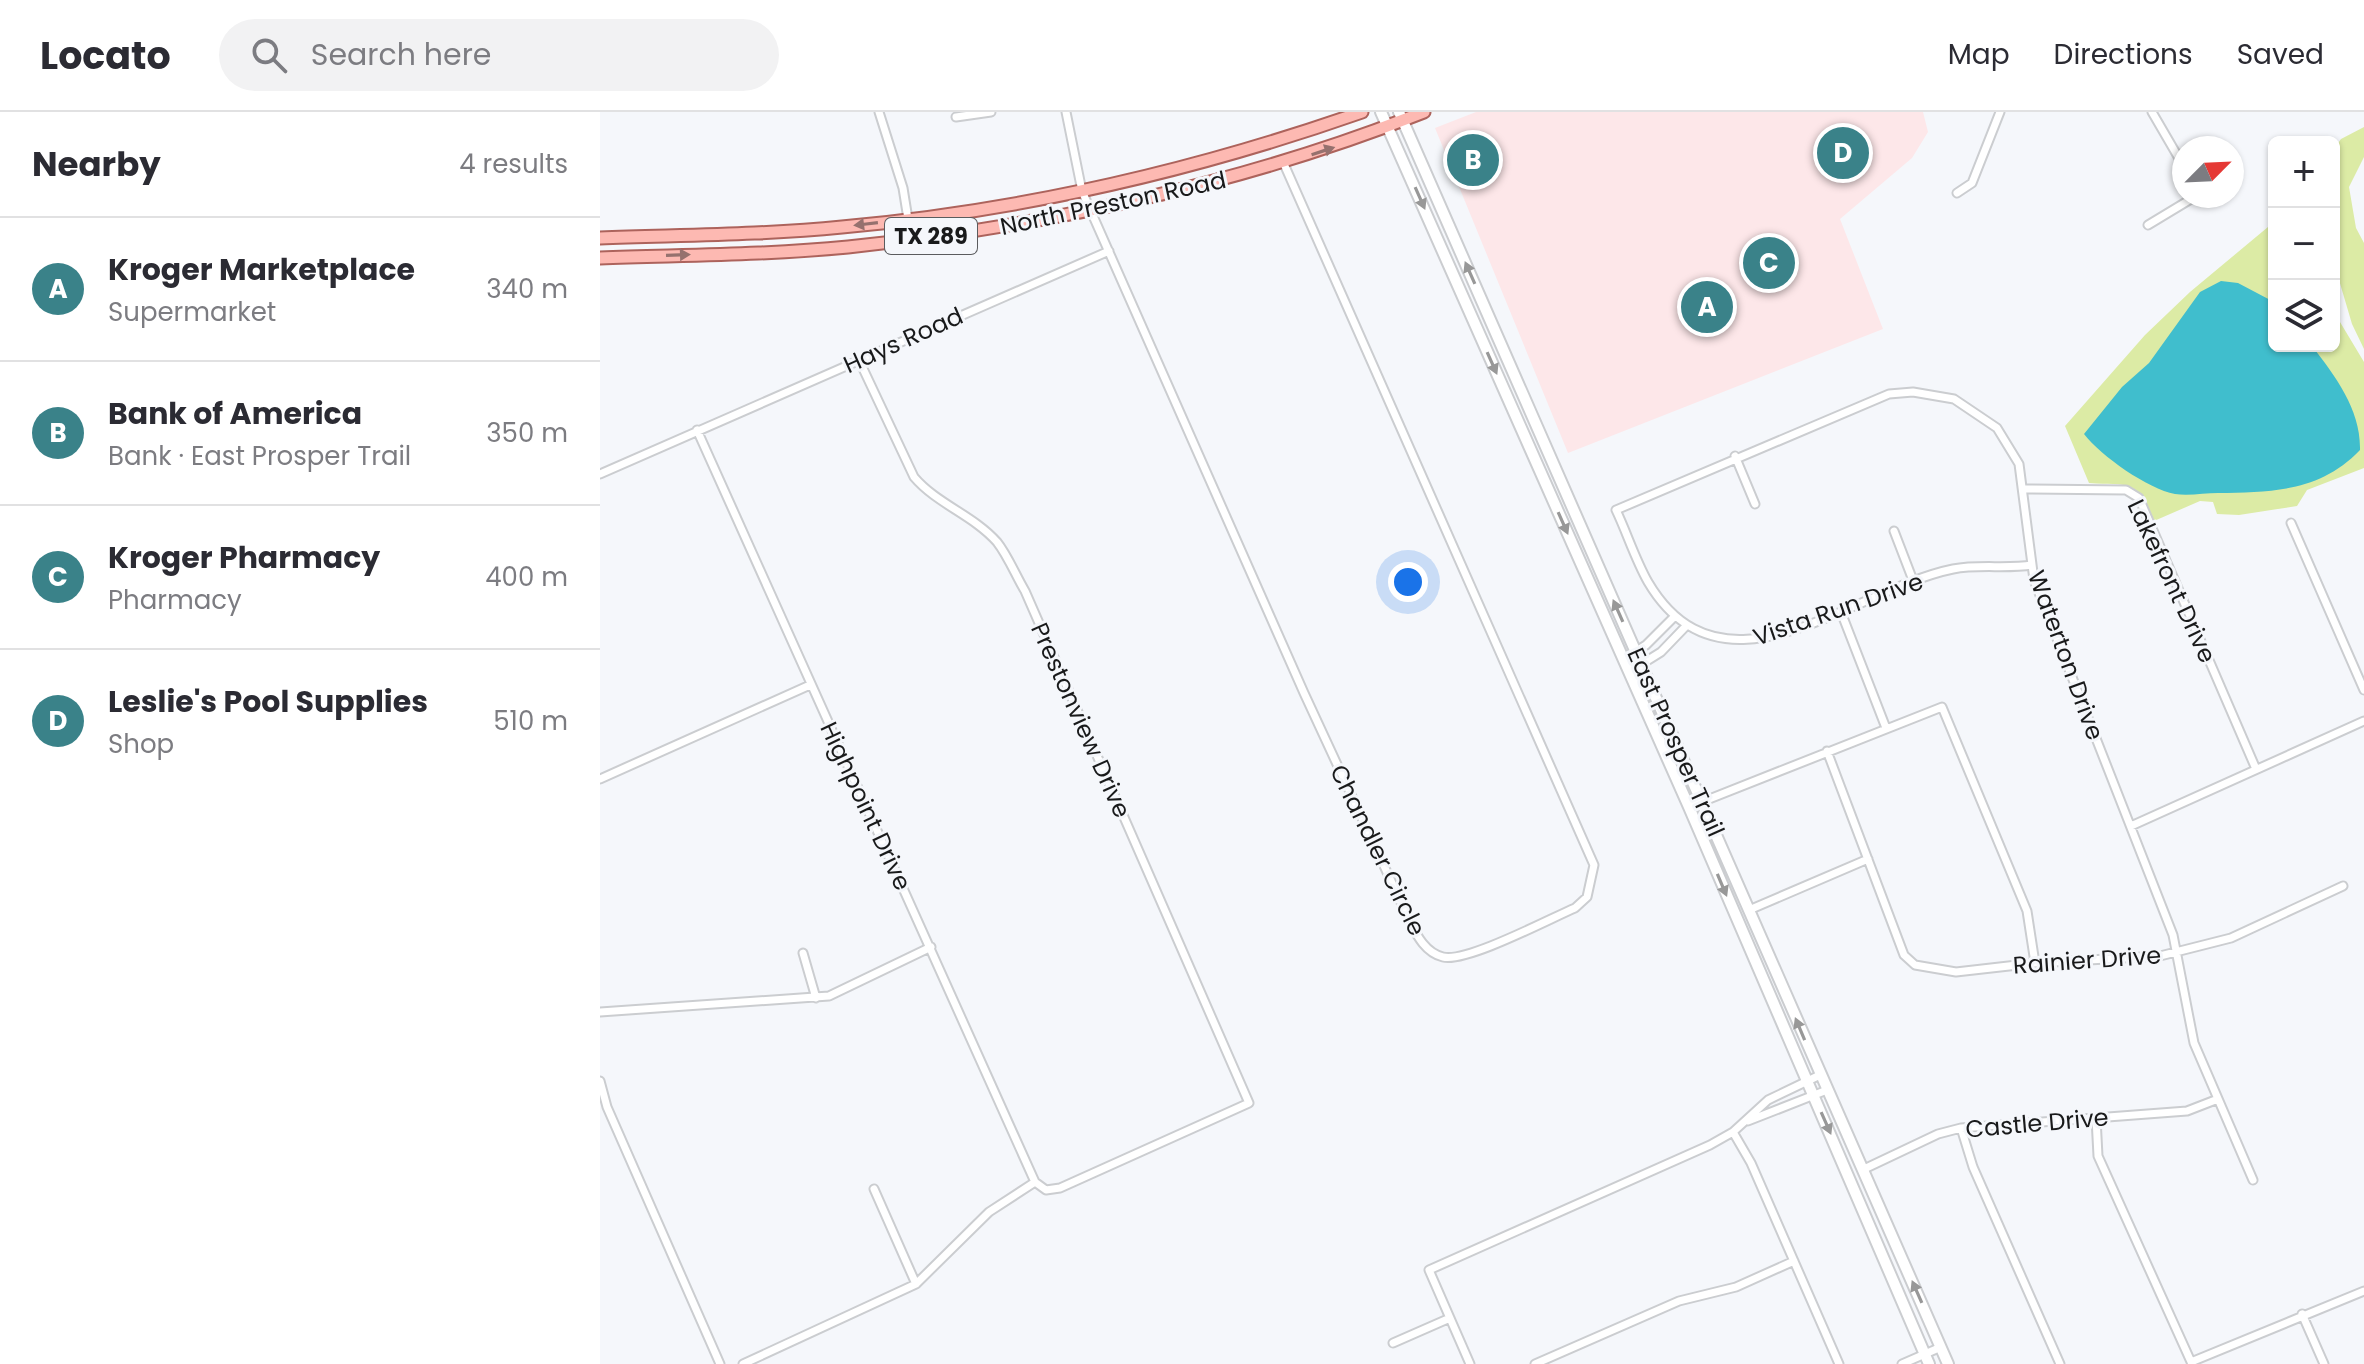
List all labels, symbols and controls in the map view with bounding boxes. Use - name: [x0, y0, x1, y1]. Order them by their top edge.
- search box: [219, 19, 779, 91]
- text: Locato: [40, 29, 171, 82]
- icon: search: [247, 33, 291, 77]
- text: Search here: [311, 33, 491, 76]
- text: Map: [1948, 35, 2010, 74]
- text: Directions: [2054, 35, 2193, 74]
- text: Saved: [2237, 35, 2324, 74]
- pin: D: [1817, 123, 1869, 183]
- pin: B: [1447, 130, 1499, 190]
- north arrow: [2172, 136, 2244, 208]
- map controls: [2268, 136, 2340, 352]
- button: +: [2268, 136, 2340, 208]
- text: Nearby: [32, 140, 161, 188]
- one-way arrow: [1311, 144, 1335, 157]
- text: 4 results: [459, 146, 568, 182]
- street label: North Preston Road: [997, 163, 1229, 243]
- one-way arrow: [1413, 187, 1426, 210]
- button: −: [2268, 208, 2340, 280]
- one-way arrow: [853, 218, 878, 231]
- road number: TX 289: [885, 218, 977, 254]
- pin: C: [1743, 233, 1795, 293]
- text: Kroger Marketplace: [108, 248, 415, 291]
- one-way arrow: [666, 249, 691, 262]
- one-way arrow: [1463, 261, 1477, 285]
- text: A: [48, 271, 68, 307]
- text: 340 m: [486, 271, 568, 307]
- pin: A: [1681, 277, 1733, 337]
- button: layers: [2268, 280, 2340, 352]
- text: Supermarket: [108, 294, 276, 330]
- street label: Hays Road: [838, 299, 968, 381]
- one-way arrow: [1485, 351, 1499, 375]
- text: Bank of America: [108, 392, 362, 435]
- text: B: [49, 415, 67, 451]
- text: 350 m: [486, 415, 568, 451]
- text: Bank · East Prosper Trail: [108, 438, 411, 474]
- street label: Lakefront Drive: [2120, 494, 2224, 668]
- one-way arrow: [1557, 511, 1570, 534]
- text: Kroger Pharmacy: [108, 536, 380, 579]
- text: C: [48, 559, 68, 595]
- text: 400 m: [485, 559, 568, 595]
- your location: [1388, 562, 1428, 602]
- street label: Vista Run Drive: [1749, 564, 1927, 654]
- street label: Waterton Drive: [2020, 566, 2112, 744]
- text: Pharmacy: [108, 582, 242, 618]
- one-way arrow: [1612, 599, 1625, 623]
- street label: Prestonview Drive: [1023, 617, 1139, 823]
- street label: East Prosper Trail: [1620, 642, 1732, 842]
- text: Leslie's Pool Supplies: [108, 680, 428, 723]
- text: D: [49, 703, 67, 739]
- text: 510 m: [493, 703, 568, 739]
- street label: Highpoint Drive: [813, 716, 919, 896]
- text: Shop: [108, 726, 174, 762]
- street label: Chandler Circle: [1322, 759, 1434, 941]
- one-way arrow: [1716, 873, 1729, 896]
- street label: Rainier Drive: [2012, 938, 2162, 982]
- one-way arrow: [1794, 1017, 1807, 1041]
- street label: Castle Drive: [1964, 1100, 2110, 1146]
- one-way arrow: [1819, 1111, 1832, 1135]
- one-way arrow: [1910, 1281, 1924, 1304]

